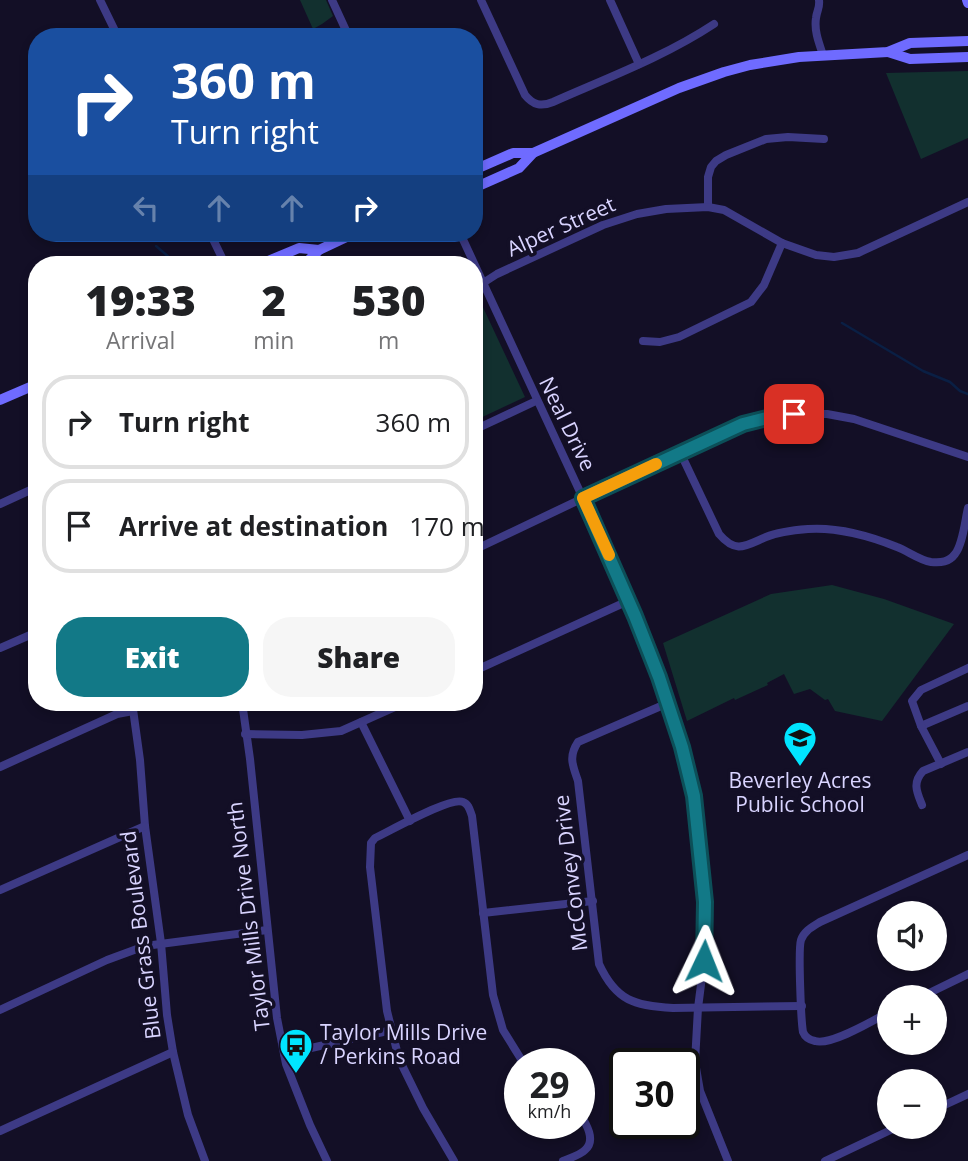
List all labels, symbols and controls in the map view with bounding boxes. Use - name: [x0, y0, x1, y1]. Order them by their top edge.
- text: 360 m: [171, 47, 316, 113]
- icon: right: [56, 56, 147, 147]
- text: Turn right: [171, 110, 319, 153]
- icon: left: [127, 189, 165, 227]
- icon: ahead: [200, 189, 238, 227]
- icon: ahead: [273, 189, 311, 227]
- icon: right: [346, 189, 384, 227]
- street label: Alper Street: [502, 190, 619, 262]
- text: 19:33: [85, 271, 196, 328]
- text: 2: [262, 271, 286, 328]
- text: 530: [352, 271, 426, 328]
- text: Arrival: [106, 324, 175, 356]
- text: min: [253, 324, 294, 356]
- text: m: [378, 324, 399, 356]
- street label: Neal Drive: [533, 372, 603, 475]
- pin: [764, 384, 824, 444]
- icon: arrive: [775, 395, 813, 433]
- icon: right: [60, 403, 98, 441]
- text: Turn right: [119, 404, 250, 440]
- text: 360 m: [376, 404, 451, 440]
- icon: arrive: [60, 507, 98, 545]
- text: Arrive at destination: [119, 508, 388, 544]
- text: 170 m: [409, 508, 485, 544]
- button: Exit: [56, 617, 249, 697]
- button: Share: [263, 617, 455, 697]
- school or university icon: Beverley Acres Public School: [781, 719, 819, 768]
- place label: Beverley Acres Public School: [728, 766, 872, 818]
- street label: McConvey Drive: [547, 793, 593, 953]
- street label: Taylor Mills Drive North: [220, 800, 276, 1032]
- street label: Blue Grass Boulevard: [113, 829, 167, 1041]
- map controls: [877, 901, 947, 1139]
- button: sound: [877, 901, 947, 971]
- position arrow: [667, 924, 741, 998]
- button: +: [877, 985, 947, 1055]
- place label: Taylor Mills Drive / Perkins Road: [320, 1018, 487, 1070]
- bus stop icon: Taylor Mills Drive / Perkins Road: [277, 1026, 315, 1075]
- speed limit sign: 30: [609, 1048, 700, 1139]
- text: 29: [529, 1061, 570, 1108]
- button: −: [877, 1069, 947, 1139]
- text: km/h: [528, 1099, 571, 1123]

